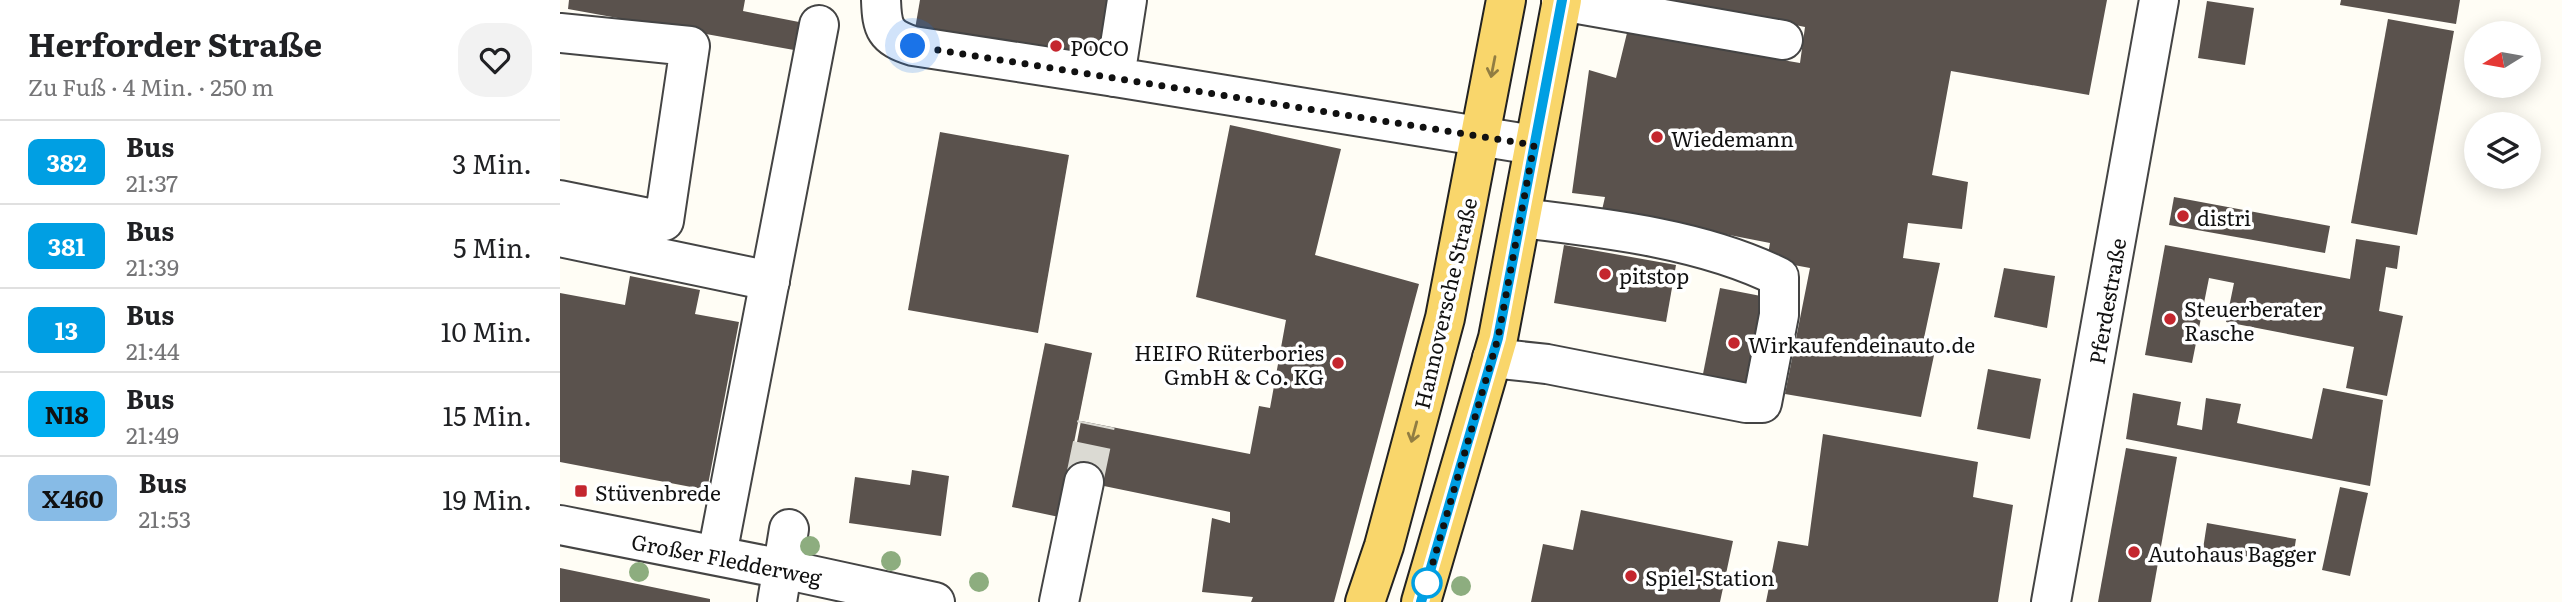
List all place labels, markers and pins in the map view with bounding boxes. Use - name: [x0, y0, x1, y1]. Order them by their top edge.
- place label: POCO: [1070, 31, 1129, 62]
- marker: POCO: [1048, 38, 1064, 54]
- place label: Wiedemann: [1671, 122, 1794, 153]
- marker: Wiedemann: [1649, 129, 1665, 145]
- place label: distri: [2197, 201, 2251, 232]
- marker: distri: [2175, 208, 2191, 224]
- place label: pitstop: [1619, 259, 1689, 290]
- marker: pitstop: [1597, 266, 1613, 282]
- place label: Steuerberater Rasche: [2184, 292, 2322, 347]
- marker: Steuerberater Rasche: [2162, 311, 2178, 327]
- place label: Wirkaufendeinauto.de: [1748, 328, 1975, 359]
- marker: Wirkaufendeinauto.de: [1726, 335, 1742, 351]
- place label: HEIFO Rüterbories GmbH & Co. KG: [1134, 336, 1324, 391]
- marker: HEIFO Rüterbories GmbH & Co. KG: [1330, 355, 1346, 371]
- place label: Stüvenbrede: [595, 476, 721, 507]
- marker: Stüvenbrede: [573, 483, 589, 499]
- place label: Autohaus Bagger: [2148, 537, 2316, 568]
- marker: Autohaus Bagger: [2126, 544, 2142, 560]
- place label: Spiel-Station: [1645, 561, 1775, 592]
- unlabelled marker: [1412, 568, 1442, 598]
- marker: Spiel-Station: [1623, 568, 1639, 584]

